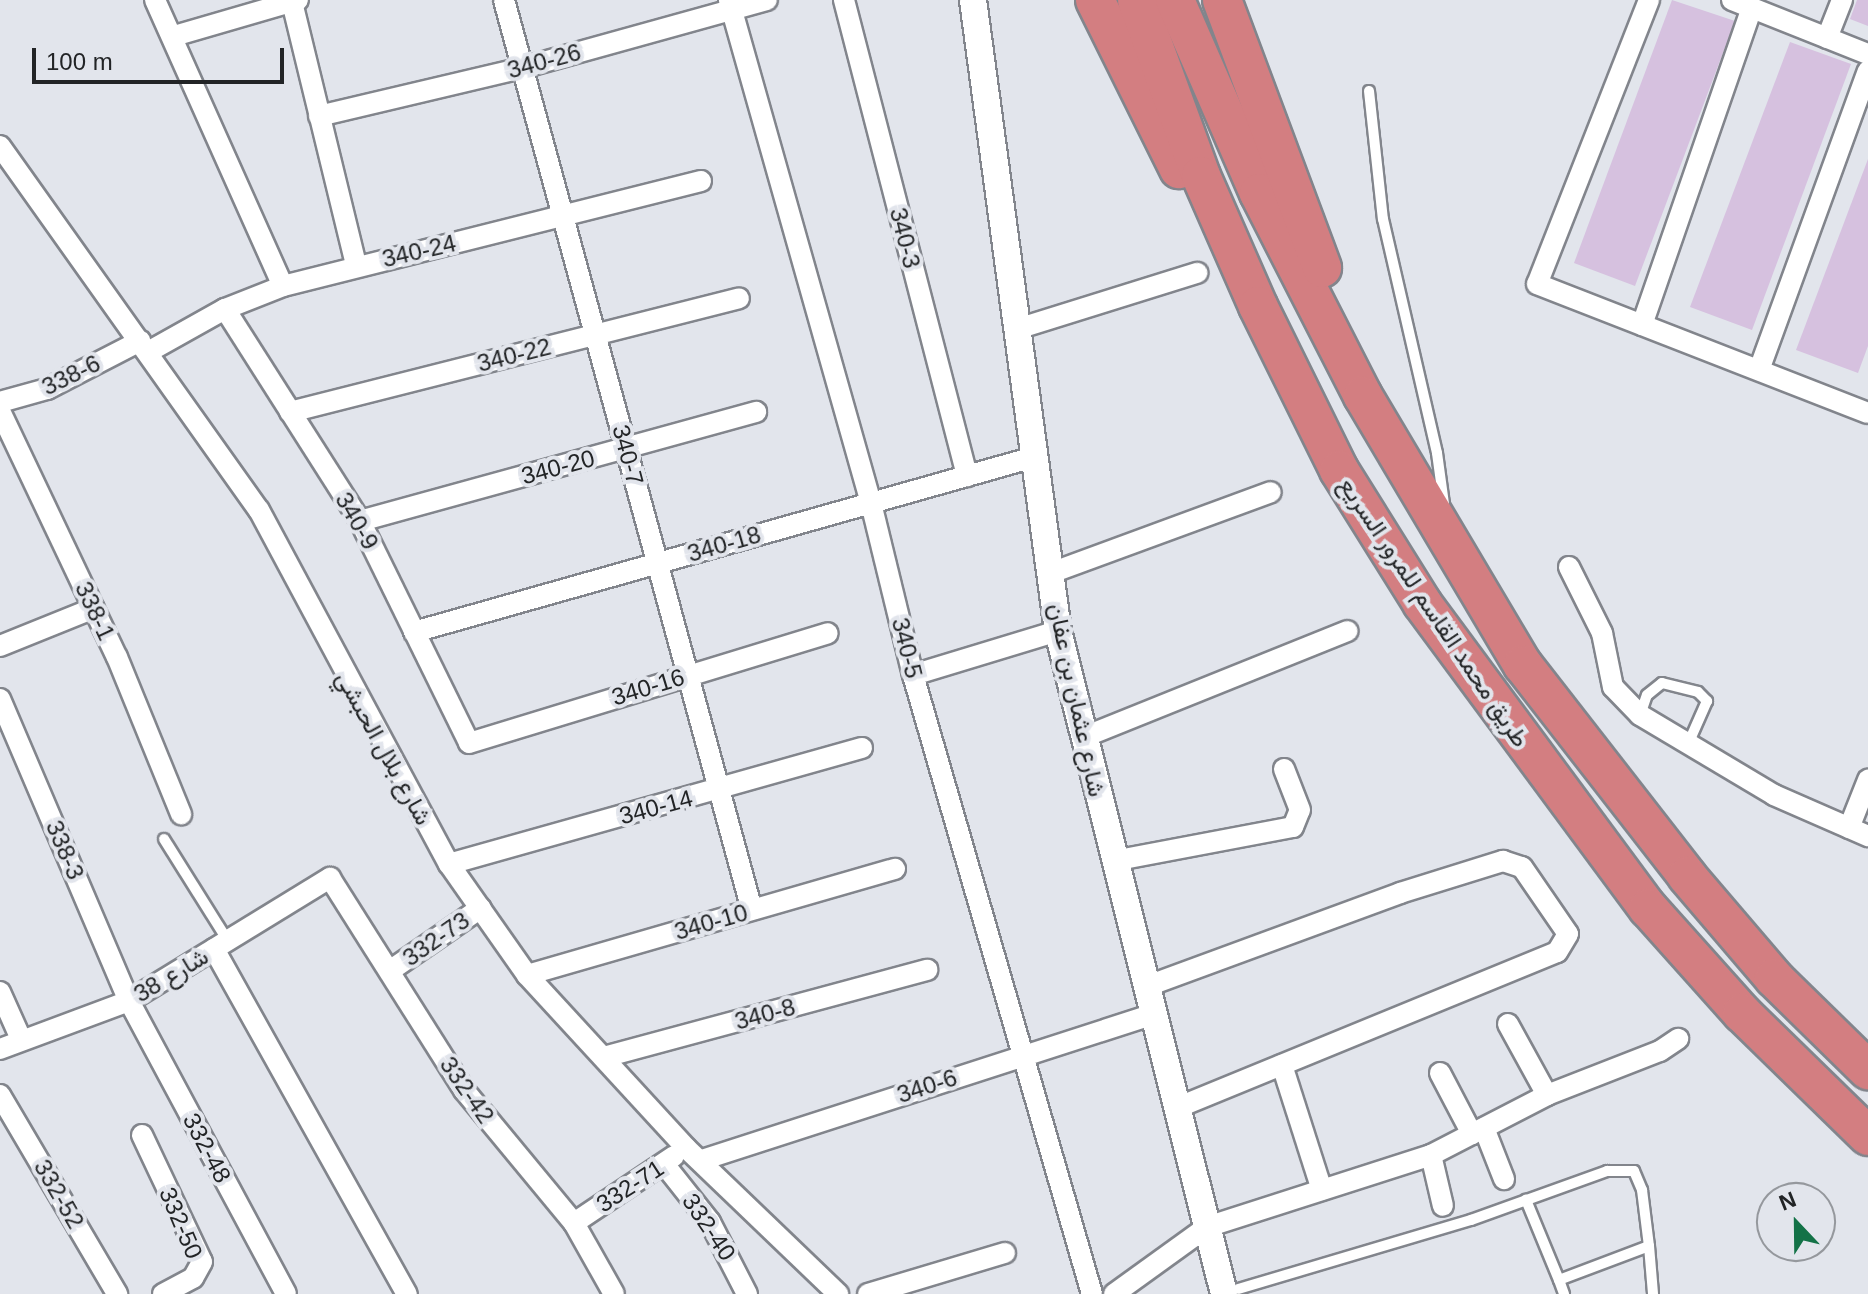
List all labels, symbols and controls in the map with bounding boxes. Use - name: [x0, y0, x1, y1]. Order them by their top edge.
- scale bar: [36, 32, 288, 82]
- street label: 340-26: [504, 37, 584, 85]
- text: 100 m: [46, 48, 113, 75]
- street label: 340-3: [884, 205, 926, 271]
- street label: 340-24: [379, 229, 459, 273]
- street label: 340-22: [474, 332, 554, 378]
- street label: 338-6: [37, 349, 105, 401]
- street label: 340-7: [606, 422, 650, 488]
- street label: 340-20: [518, 443, 598, 491]
- street label: طريق محمد القاسم للمرور السريع: [1333, 472, 1535, 752]
- street label: 340-9: [329, 487, 385, 555]
- street label: 340-18: [684, 520, 764, 568]
- street label: 338-1: [69, 577, 121, 645]
- street label: شارع عثمان بن عفان: [1042, 601, 1112, 799]
- street label: 340-5: [886, 615, 928, 681]
- street label: 340-16: [608, 662, 688, 712]
- street label: شارع بلال الحبشي: [330, 666, 438, 830]
- street label: 340-14: [616, 783, 696, 831]
- street label: 338-3: [40, 816, 90, 884]
- street label: 340-10: [671, 898, 751, 946]
- street label: 332-73: [397, 906, 475, 972]
- street label: شارع 38: [129, 942, 213, 1008]
- street label: 340-8: [732, 992, 798, 1036]
- street label: 332-42: [434, 1051, 500, 1129]
- street label: 340-6: [893, 1063, 961, 1109]
- street label: 332-48: [177, 1108, 237, 1188]
- street label: 332-52: [28, 1154, 90, 1234]
- street label: 332-71: [591, 1154, 669, 1218]
- north arrow: [1756, 1182, 1836, 1262]
- street label: 332-50: [153, 1183, 209, 1263]
- text: N: [1776, 1187, 1800, 1216]
- street label: 332-40: [676, 1188, 742, 1266]

